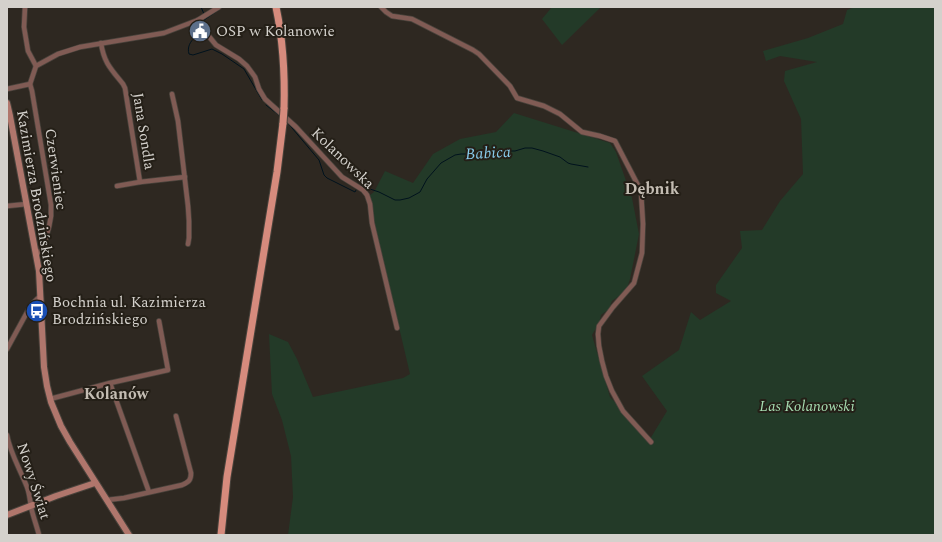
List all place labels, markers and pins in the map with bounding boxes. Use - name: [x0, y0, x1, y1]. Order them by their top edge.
- public building icon: OSP w Kolanowie: [187, 18, 213, 44]
- place label: OSP w Kolanowie: [216, 20, 335, 43]
- place label: Bochnia ul. Kazimierza Brodzińskiego: [52, 291, 206, 331]
- bus stop icon: Bochnia ul. Kazimierza Brodzińskiego: [24, 298, 50, 324]

